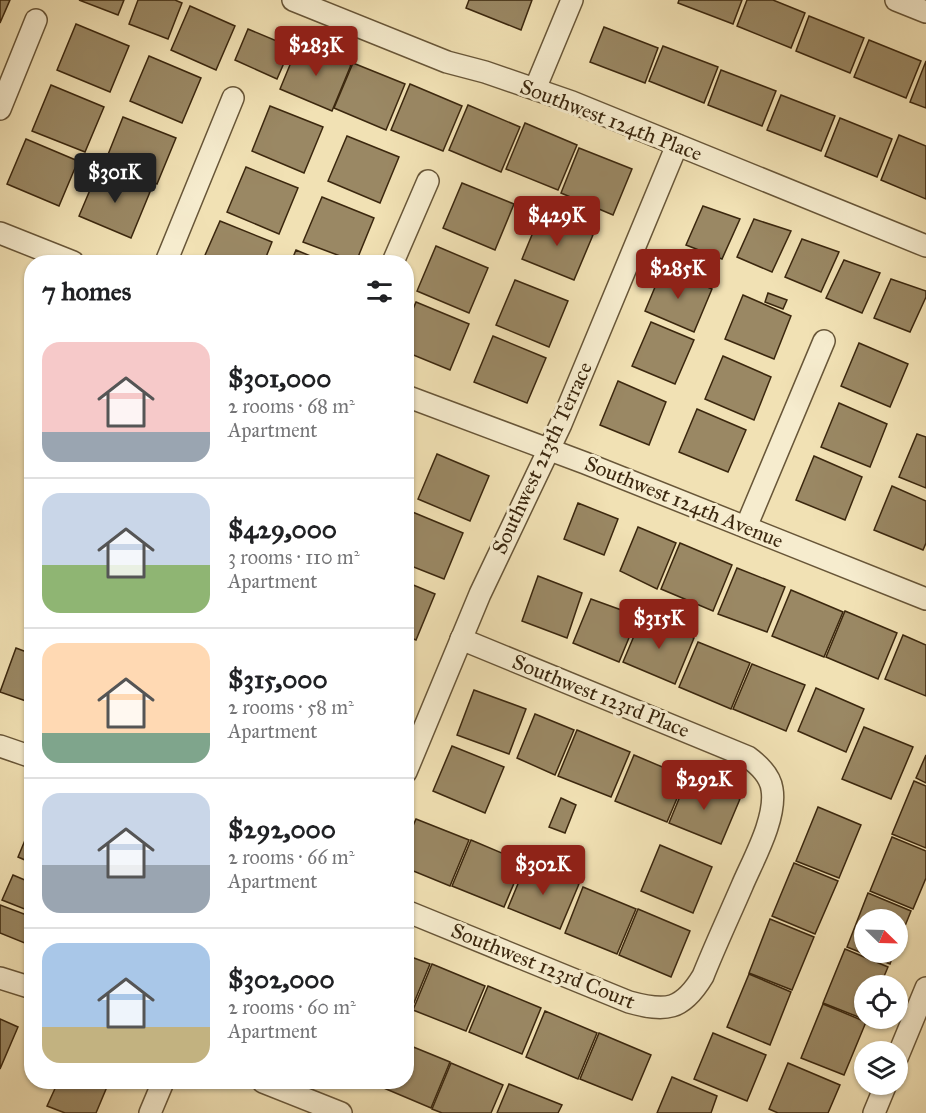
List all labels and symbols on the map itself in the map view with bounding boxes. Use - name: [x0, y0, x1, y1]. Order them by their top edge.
- pin: $283K: [274, 26, 358, 77]
- street label: Southwest 124th Place: [516, 73, 706, 167]
- pin: $301K: [73, 153, 157, 204]
- pin: $429K: [515, 196, 599, 247]
- pin: $285K: [636, 249, 720, 300]
- street label: Southwest 213th Terrace: [486, 358, 598, 558]
- street label: Southwest 124th Avenue: [581, 450, 787, 554]
- pin: $315K: [617, 599, 701, 650]
- street label: Southwest 123rd Place: [509, 649, 694, 744]
- pin: $292K: [662, 760, 746, 811]
- pin: $302K: [501, 845, 585, 896]
- north arrow: [854, 909, 908, 963]
- street label: Southwest 123rd Court: [447, 917, 639, 1015]

